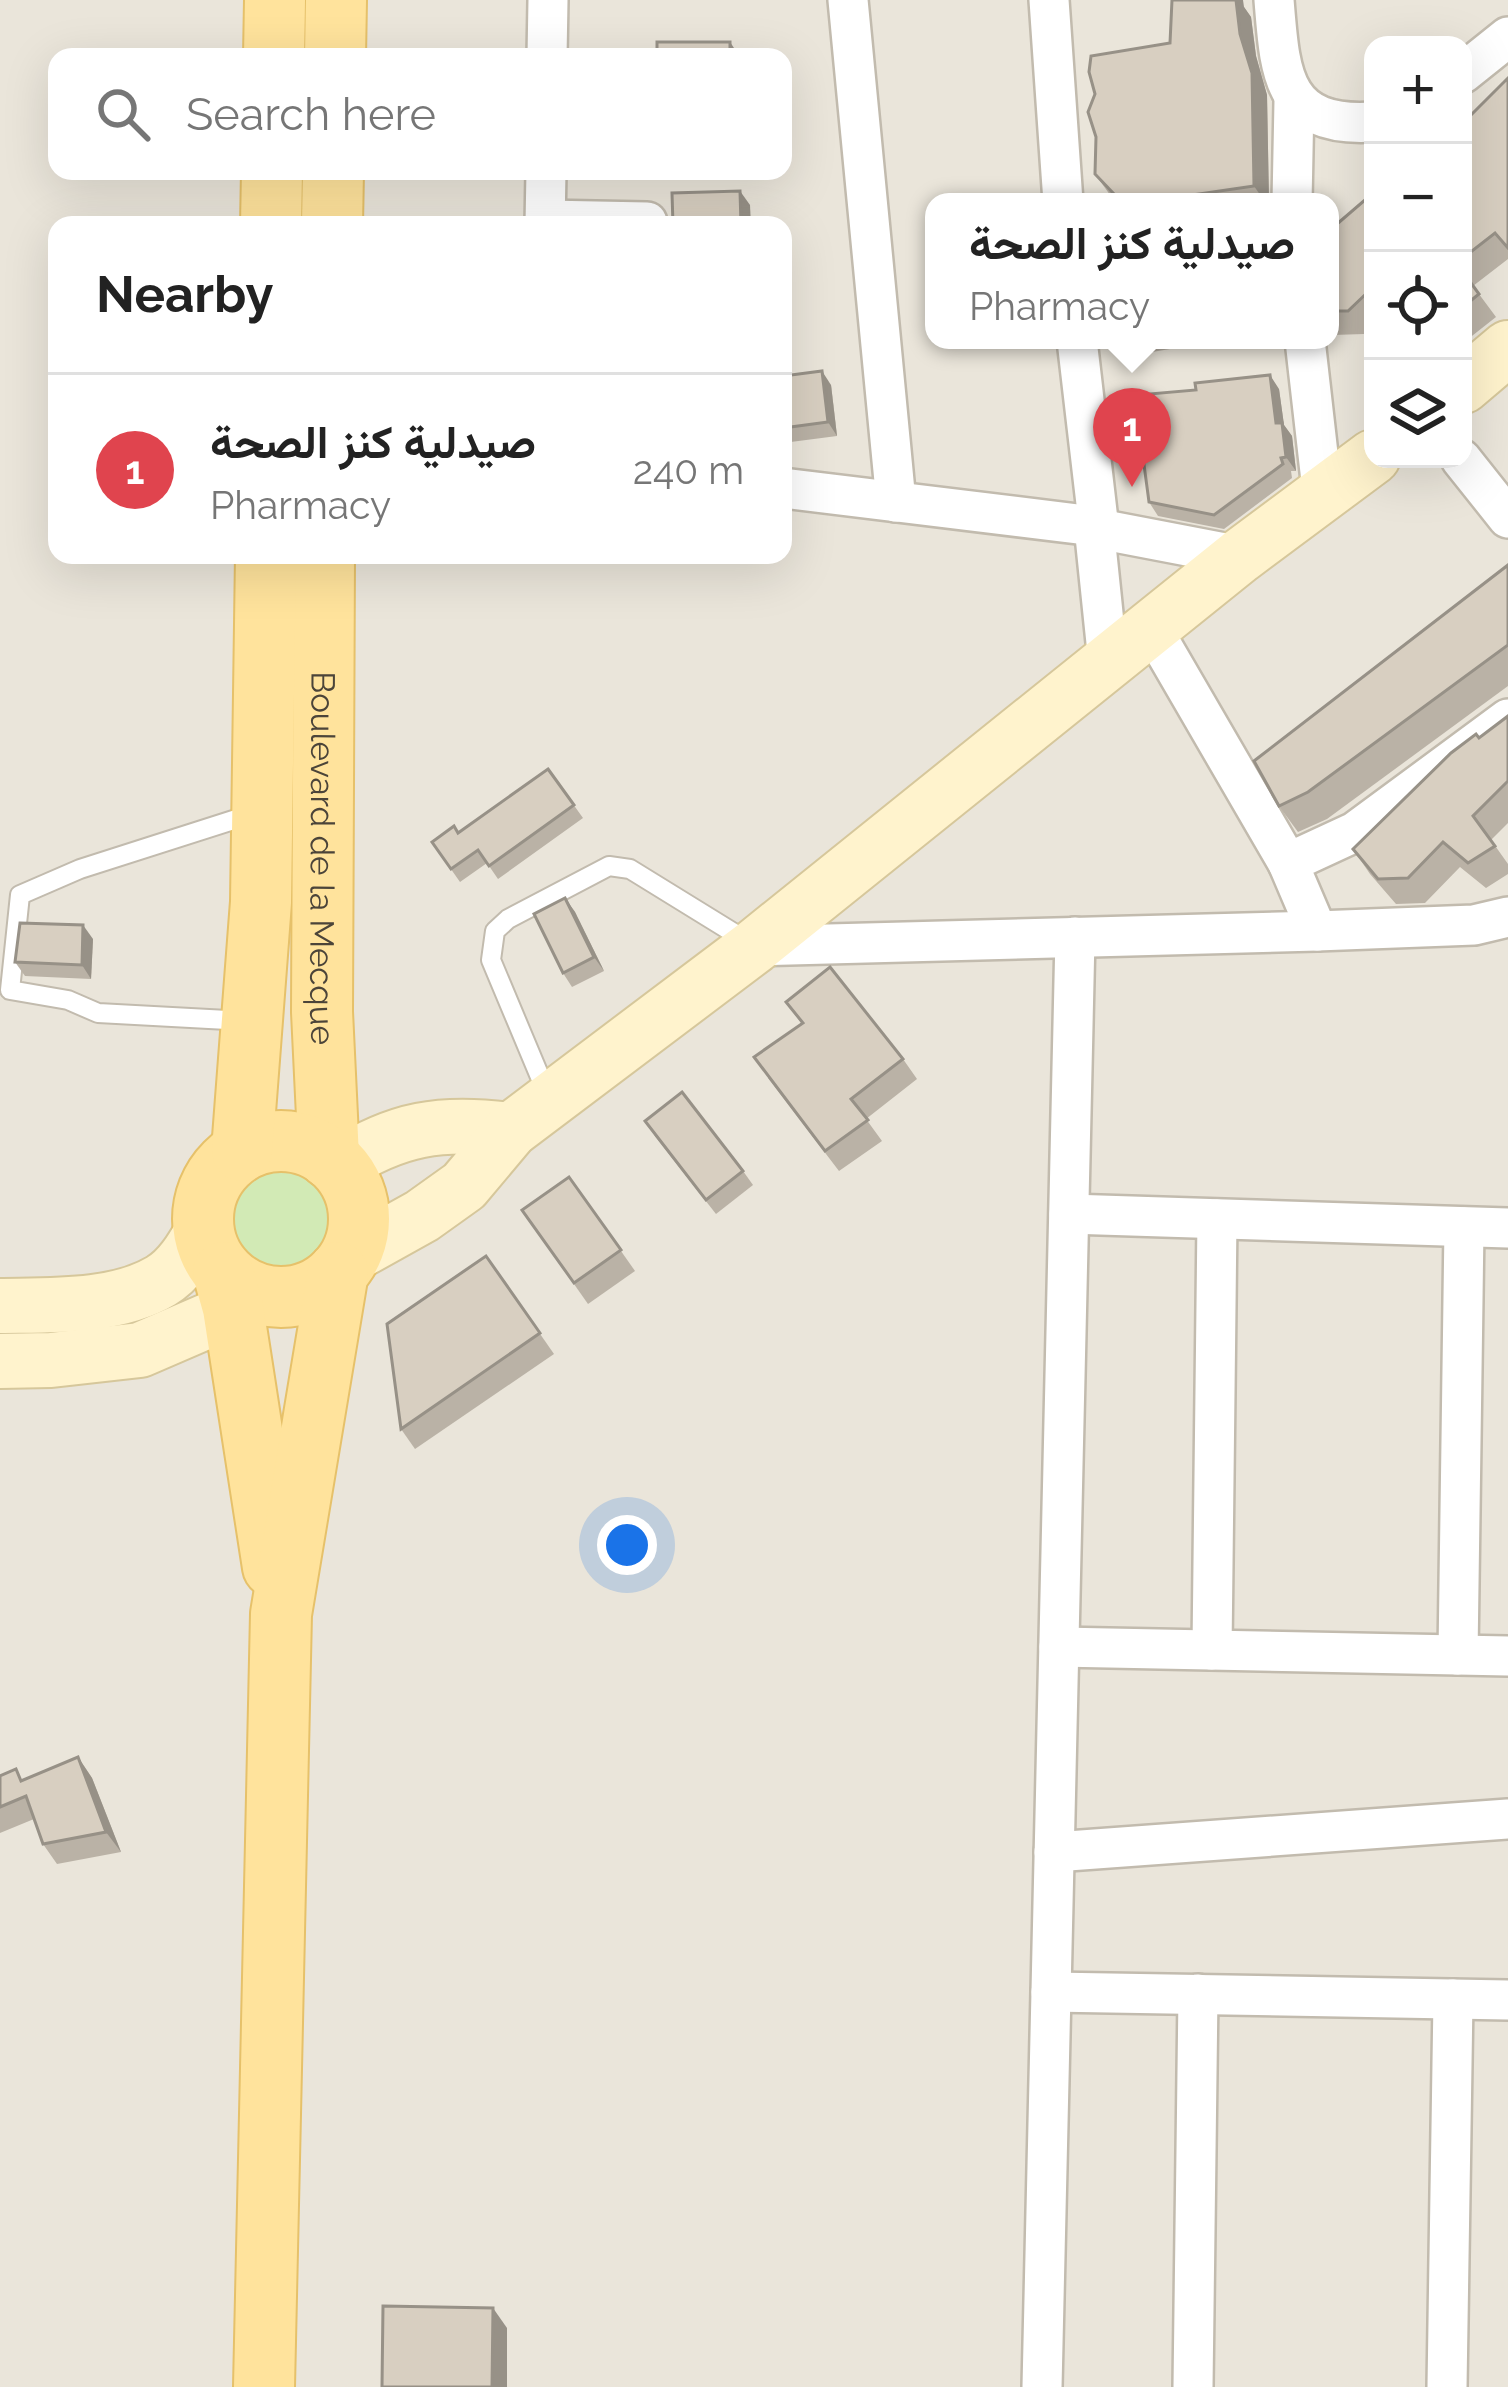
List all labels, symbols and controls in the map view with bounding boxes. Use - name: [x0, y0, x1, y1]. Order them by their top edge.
- map controls: [1364, 36, 1472, 468]
- button: +: [1364, 36, 1472, 144]
- search box: [48, 48, 792, 180]
- icon: search: [90, 81, 156, 147]
- text: Search here: [186, 88, 436, 141]
- button: −: [1364, 144, 1472, 252]
- popup: [925, 193, 1339, 349]
- text: صيدلية كنز الصحة: [969, 217, 1295, 270]
- button: locate: [1364, 252, 1472, 360]
- text: Nearby: [96, 264, 273, 324]
- text: Pharmacy: [969, 283, 1150, 329]
- button: layers: [1364, 360, 1472, 468]
- pin: 1: [1093, 388, 1171, 487]
- text: صيدلية كنز الصحة: [210, 416, 536, 469]
- text: 1: [125, 447, 145, 493]
- text: 240 m: [633, 447, 744, 493]
- text: Pharmacy: [210, 482, 391, 528]
- street label: Boulevard de la Mecque: [302, 671, 343, 1046]
- your location: [597, 1515, 657, 1575]

